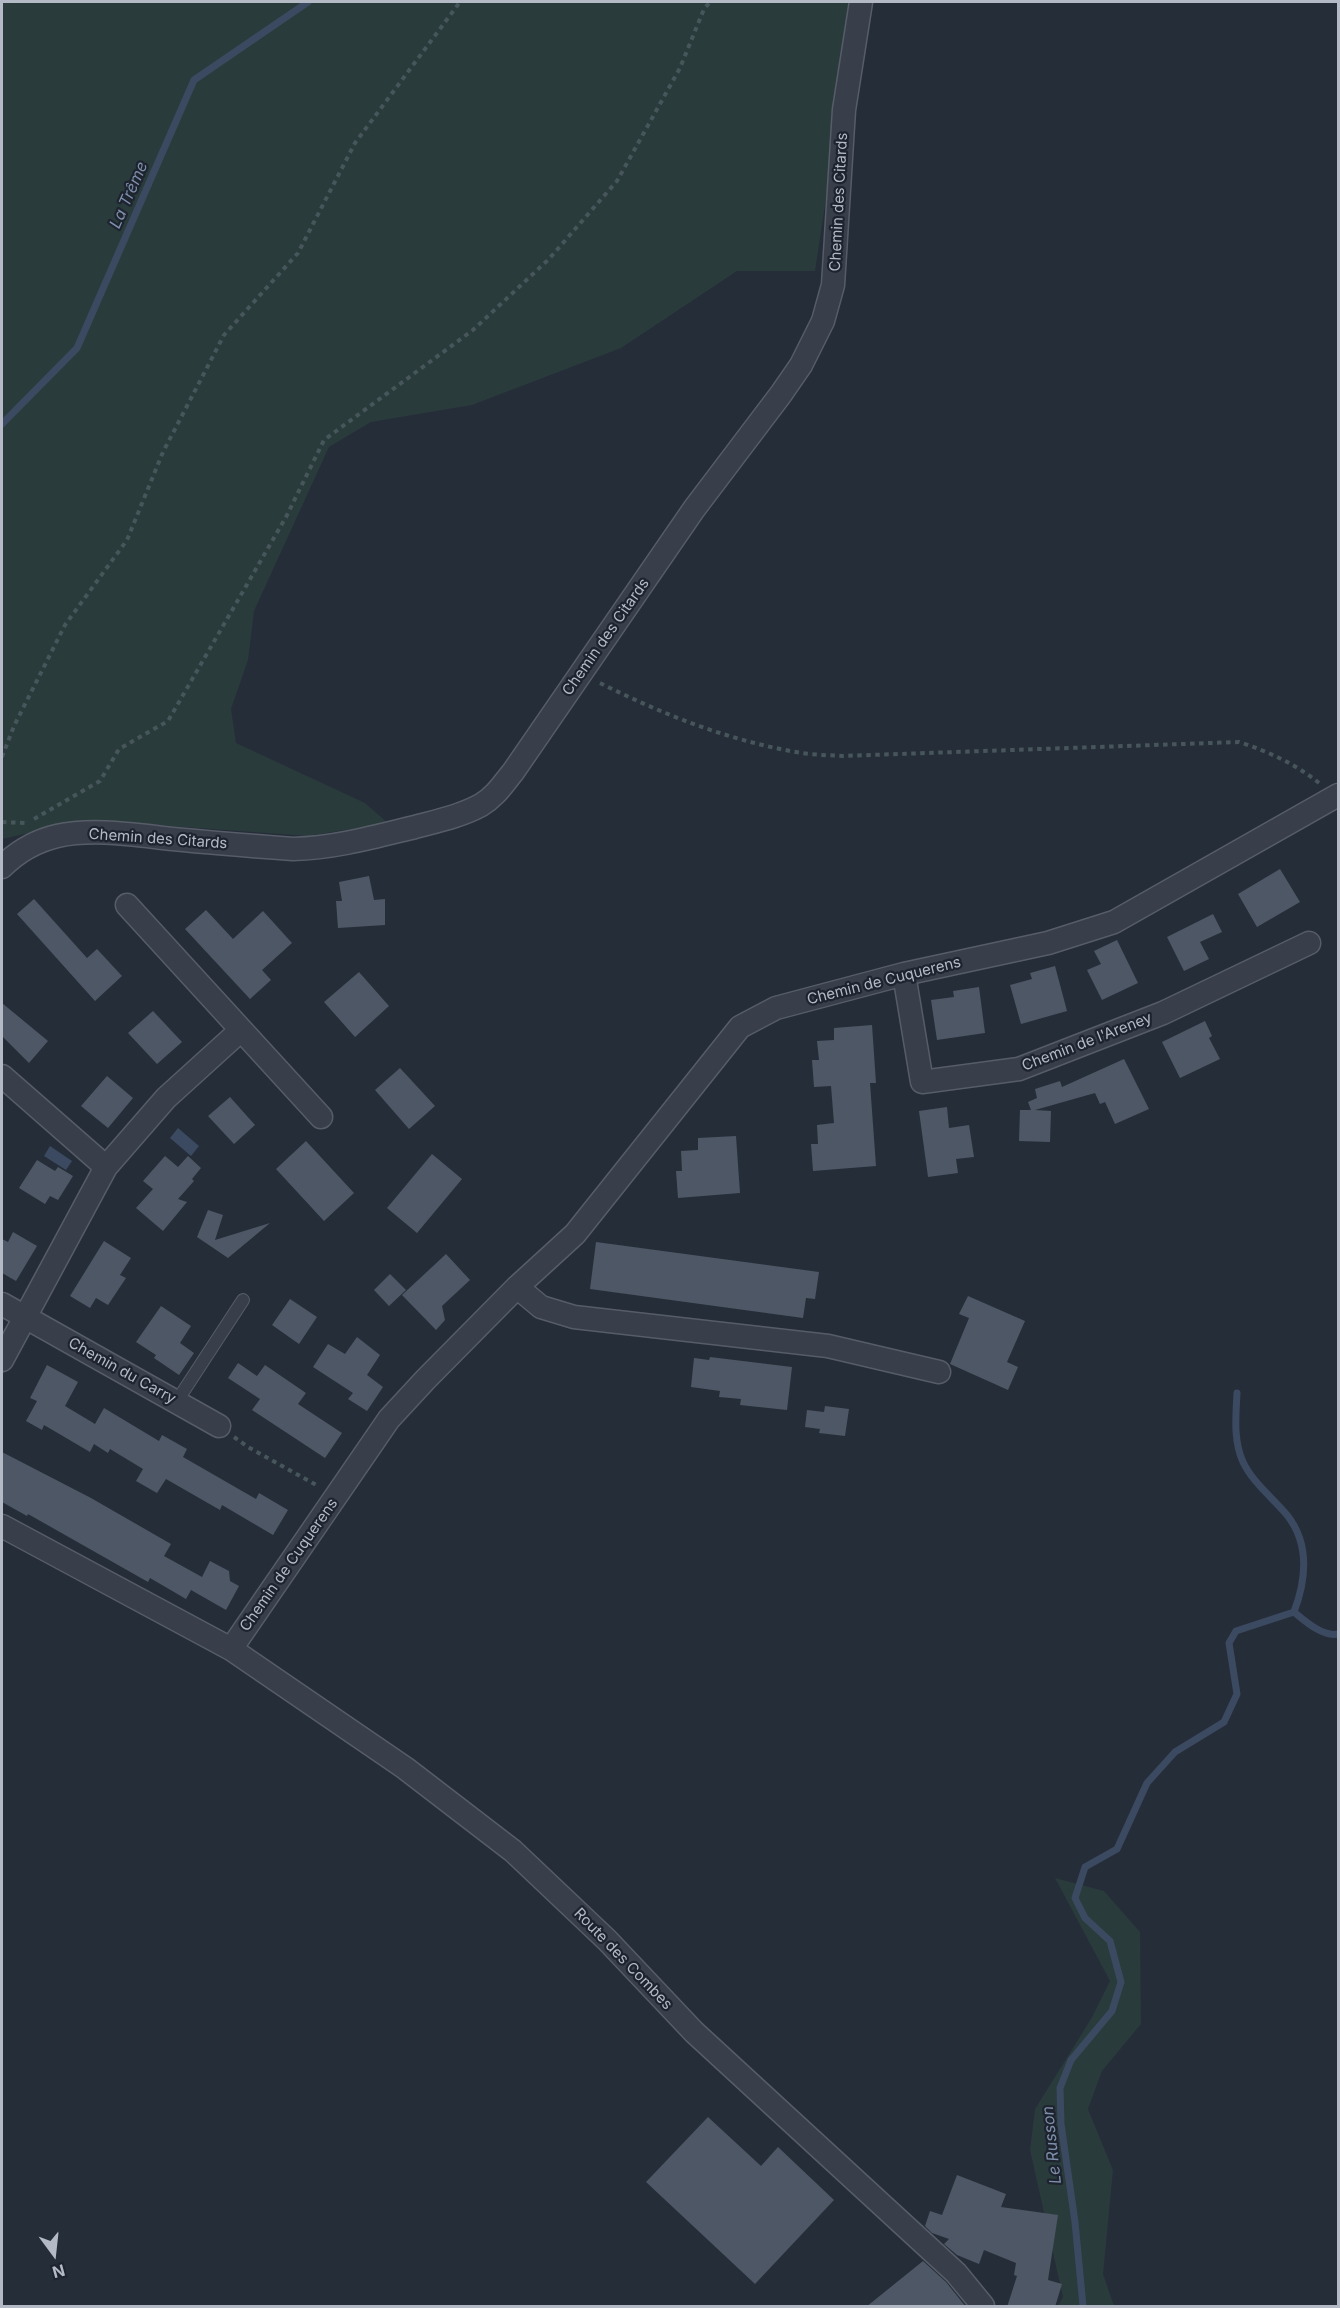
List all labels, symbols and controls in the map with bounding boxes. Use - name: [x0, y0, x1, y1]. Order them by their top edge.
- street label: Chemin des Citards: [826, 132, 852, 272]
- water label: La Trême: [106, 159, 152, 231]
- street label: Chemin des Citards: [559, 575, 653, 699]
- street label: Chemin des Citards: [88, 825, 228, 853]
- street label: Chemin de Cuquerens: [805, 953, 963, 1009]
- street label: Chemin de l'Areney: [1019, 1009, 1155, 1075]
- street label: Chemin du Carry: [65, 1334, 179, 1408]
- street label: Chemin de Cuquerens: [236, 1495, 342, 1635]
- street label: Route des Combes: [570, 1905, 676, 2013]
- water label: Le Russon: [1038, 2105, 1066, 2185]
- north arrow: [24, 2224, 84, 2284]
- text: N: [50, 2260, 67, 2283]

